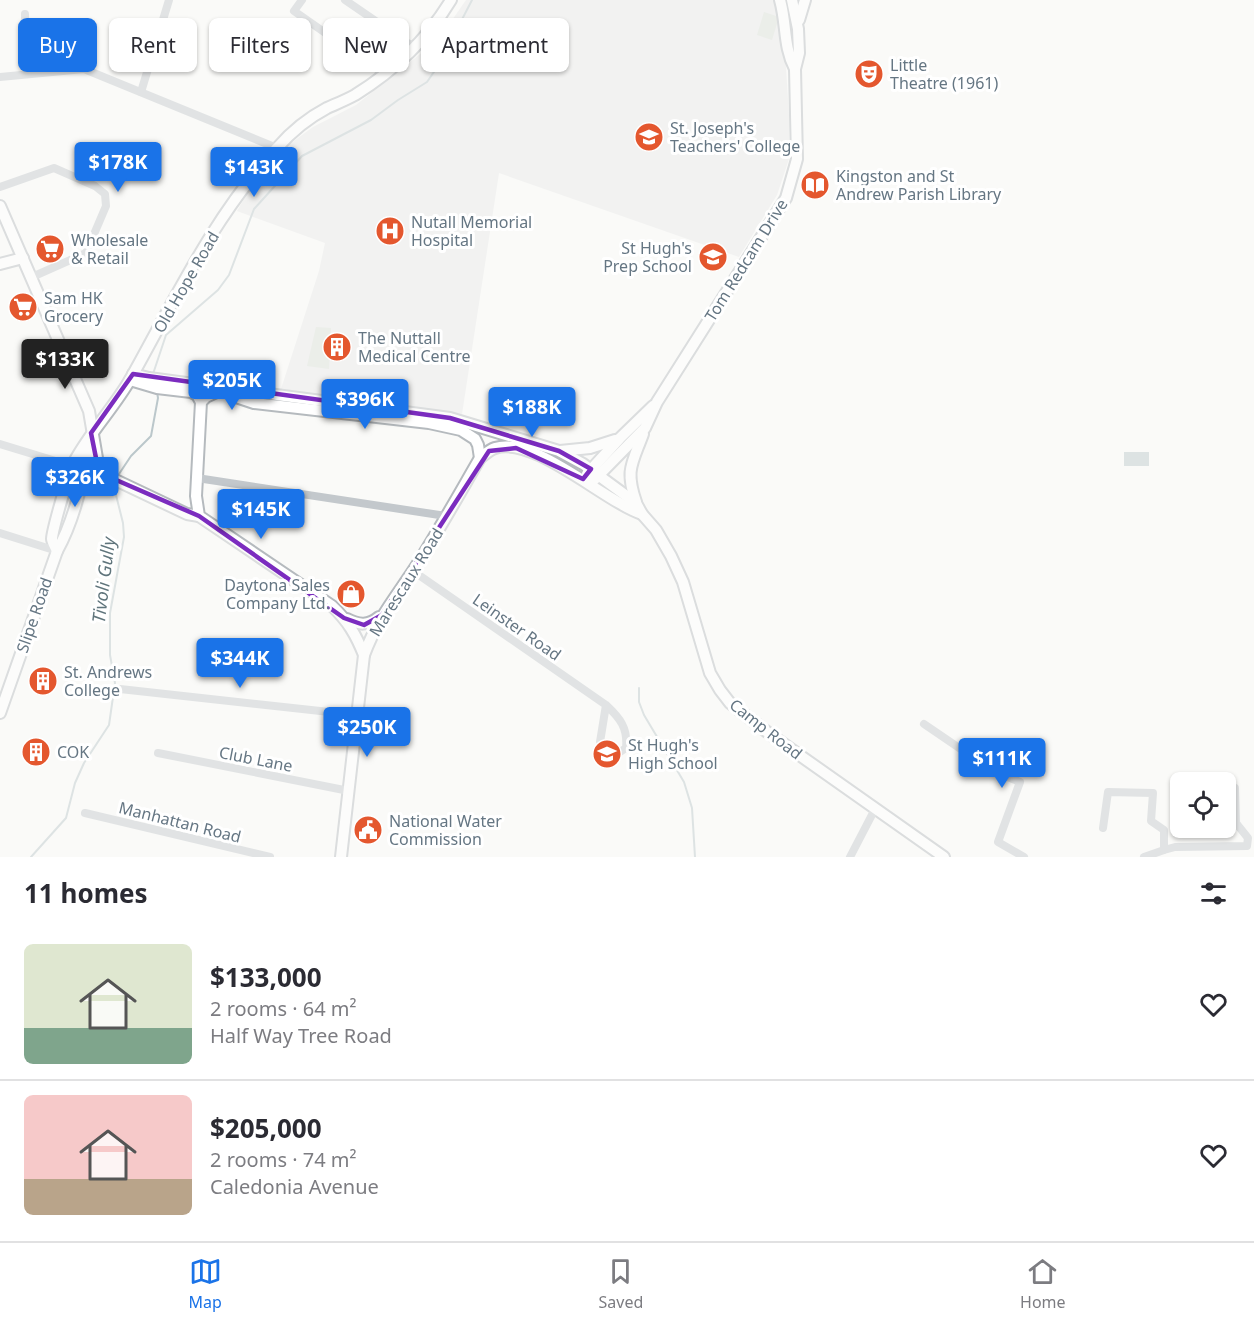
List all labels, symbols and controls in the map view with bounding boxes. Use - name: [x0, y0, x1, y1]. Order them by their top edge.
- chip: Buy: [18, 18, 97, 72]
- chip: Rent: [109, 18, 197, 72]
- chip: Filters: [209, 18, 311, 72]
- chip: New: [323, 18, 409, 72]
- chip: Apartment: [421, 18, 569, 72]
- place label: Little Theatre (1961): [890, 54, 998, 94]
- theatre icon: Little Theatre (1961): [853, 58, 885, 90]
- place label: St. Joseph's Teachers' College: [670, 117, 800, 157]
- school or university icon: St. Joseph's Teachers' College: [633, 121, 665, 153]
- pin: $178K: [76, 142, 160, 193]
- pin: $143K: [212, 147, 296, 198]
- text: $178K: [88, 148, 148, 175]
- text: $143K: [224, 153, 284, 180]
- place label: Kingston and St Andrew Parish Library: [836, 165, 1002, 205]
- library icon: Kingston and St Andrew Parish Library: [799, 169, 831, 201]
- street label: Tom Redcam Drive: [699, 194, 793, 326]
- place label: Nutall Memorial Hospital: [411, 211, 532, 251]
- hospital icon: Nutall Memorial Hospital: [374, 215, 406, 247]
- street label: Old Hope Road: [148, 227, 224, 337]
- place label: Wholesale & Retail: [71, 229, 148, 269]
- supermarket icon: Wholesale & Retail: [34, 233, 66, 265]
- place label: St Hugh's Prep School: [603, 237, 692, 277]
- school or university icon: St Hugh's Prep School: [697, 241, 729, 273]
- place label: Sam HK Grocery: [44, 287, 104, 327]
- supermarket icon: Sam HK Grocery: [7, 291, 39, 323]
- place label: The Nuttall Medical Centre: [358, 327, 471, 367]
- building icon: The Nuttall Medical Centre: [321, 331, 353, 363]
- pin: $133K: [23, 339, 107, 390]
- text: $133K: [35, 345, 95, 372]
- pin: $205K: [190, 360, 274, 411]
- text: $205K: [202, 366, 262, 393]
- pin: $396K: [323, 379, 407, 430]
- text: $396K: [335, 385, 395, 412]
- pin: $188K: [490, 387, 574, 438]
- text: $188K: [502, 393, 562, 420]
- pin: $326K: [33, 457, 117, 508]
- text: $326K: [45, 463, 105, 490]
- pin: $145K: [219, 489, 303, 540]
- text: $145K: [231, 495, 291, 522]
- street label: Marescaux Road: [364, 524, 448, 640]
- water label: Tivoli Gully: [86, 534, 120, 624]
- street label: Slipe Road: [11, 574, 57, 656]
- place label: Daytona Sales Company Ltd.: [224, 574, 330, 614]
- shop icon: Daytona Sales Company Ltd.: [335, 578, 367, 610]
- street label: Leinster Road: [468, 588, 566, 666]
- pin: $344K: [198, 638, 282, 689]
- text: $344K: [210, 644, 270, 671]
- place label: St. Andrews College: [64, 661, 152, 701]
- building icon: St. Andrews College: [27, 665, 59, 697]
- street label: Camp Road: [725, 694, 807, 764]
- pin: $250K: [325, 707, 409, 758]
- text: $250K: [337, 713, 397, 740]
- place label: St Hugh's High School: [628, 734, 718, 774]
- building icon: COK: [20, 736, 52, 768]
- school or university icon: St Hugh's High School: [591, 738, 623, 770]
- pin: $111K: [960, 738, 1044, 789]
- place label: COK: [57, 741, 89, 763]
- street label: Club Lane: [217, 741, 295, 777]
- text: $111K: [972, 744, 1032, 771]
- map controls: [1170, 772, 1236, 838]
- button: locate: [1170, 772, 1236, 838]
- street label: Manhattan Road: [117, 796, 243, 848]
- place label: National Water Commission: [389, 810, 502, 850]
- public building icon: National Water Commission: [352, 814, 384, 846]
- text: 11 homes: [24, 875, 148, 911]
- icon: filters: [1197, 877, 1230, 910]
- text: $133,000: [210, 959, 322, 995]
- icon: home: [72, 968, 144, 1040]
- icon: heart: [1197, 988, 1230, 1021]
- text: 2 rooms · 64 m²: [210, 995, 357, 1022]
- text: Half Way Tree Road: [210, 1022, 392, 1049]
- text: $205,000: [210, 1110, 322, 1146]
- icon: home: [72, 1119, 144, 1191]
- icon: heart: [1197, 1139, 1230, 1172]
- text: 2 rooms · 74 m²: [210, 1146, 357, 1173]
- text: Caledonia Avenue: [210, 1173, 379, 1200]
- tab: Map: [188, 1255, 222, 1313]
- tab: Saved: [599, 1255, 643, 1313]
- tab: Home: [1020, 1255, 1066, 1313]

